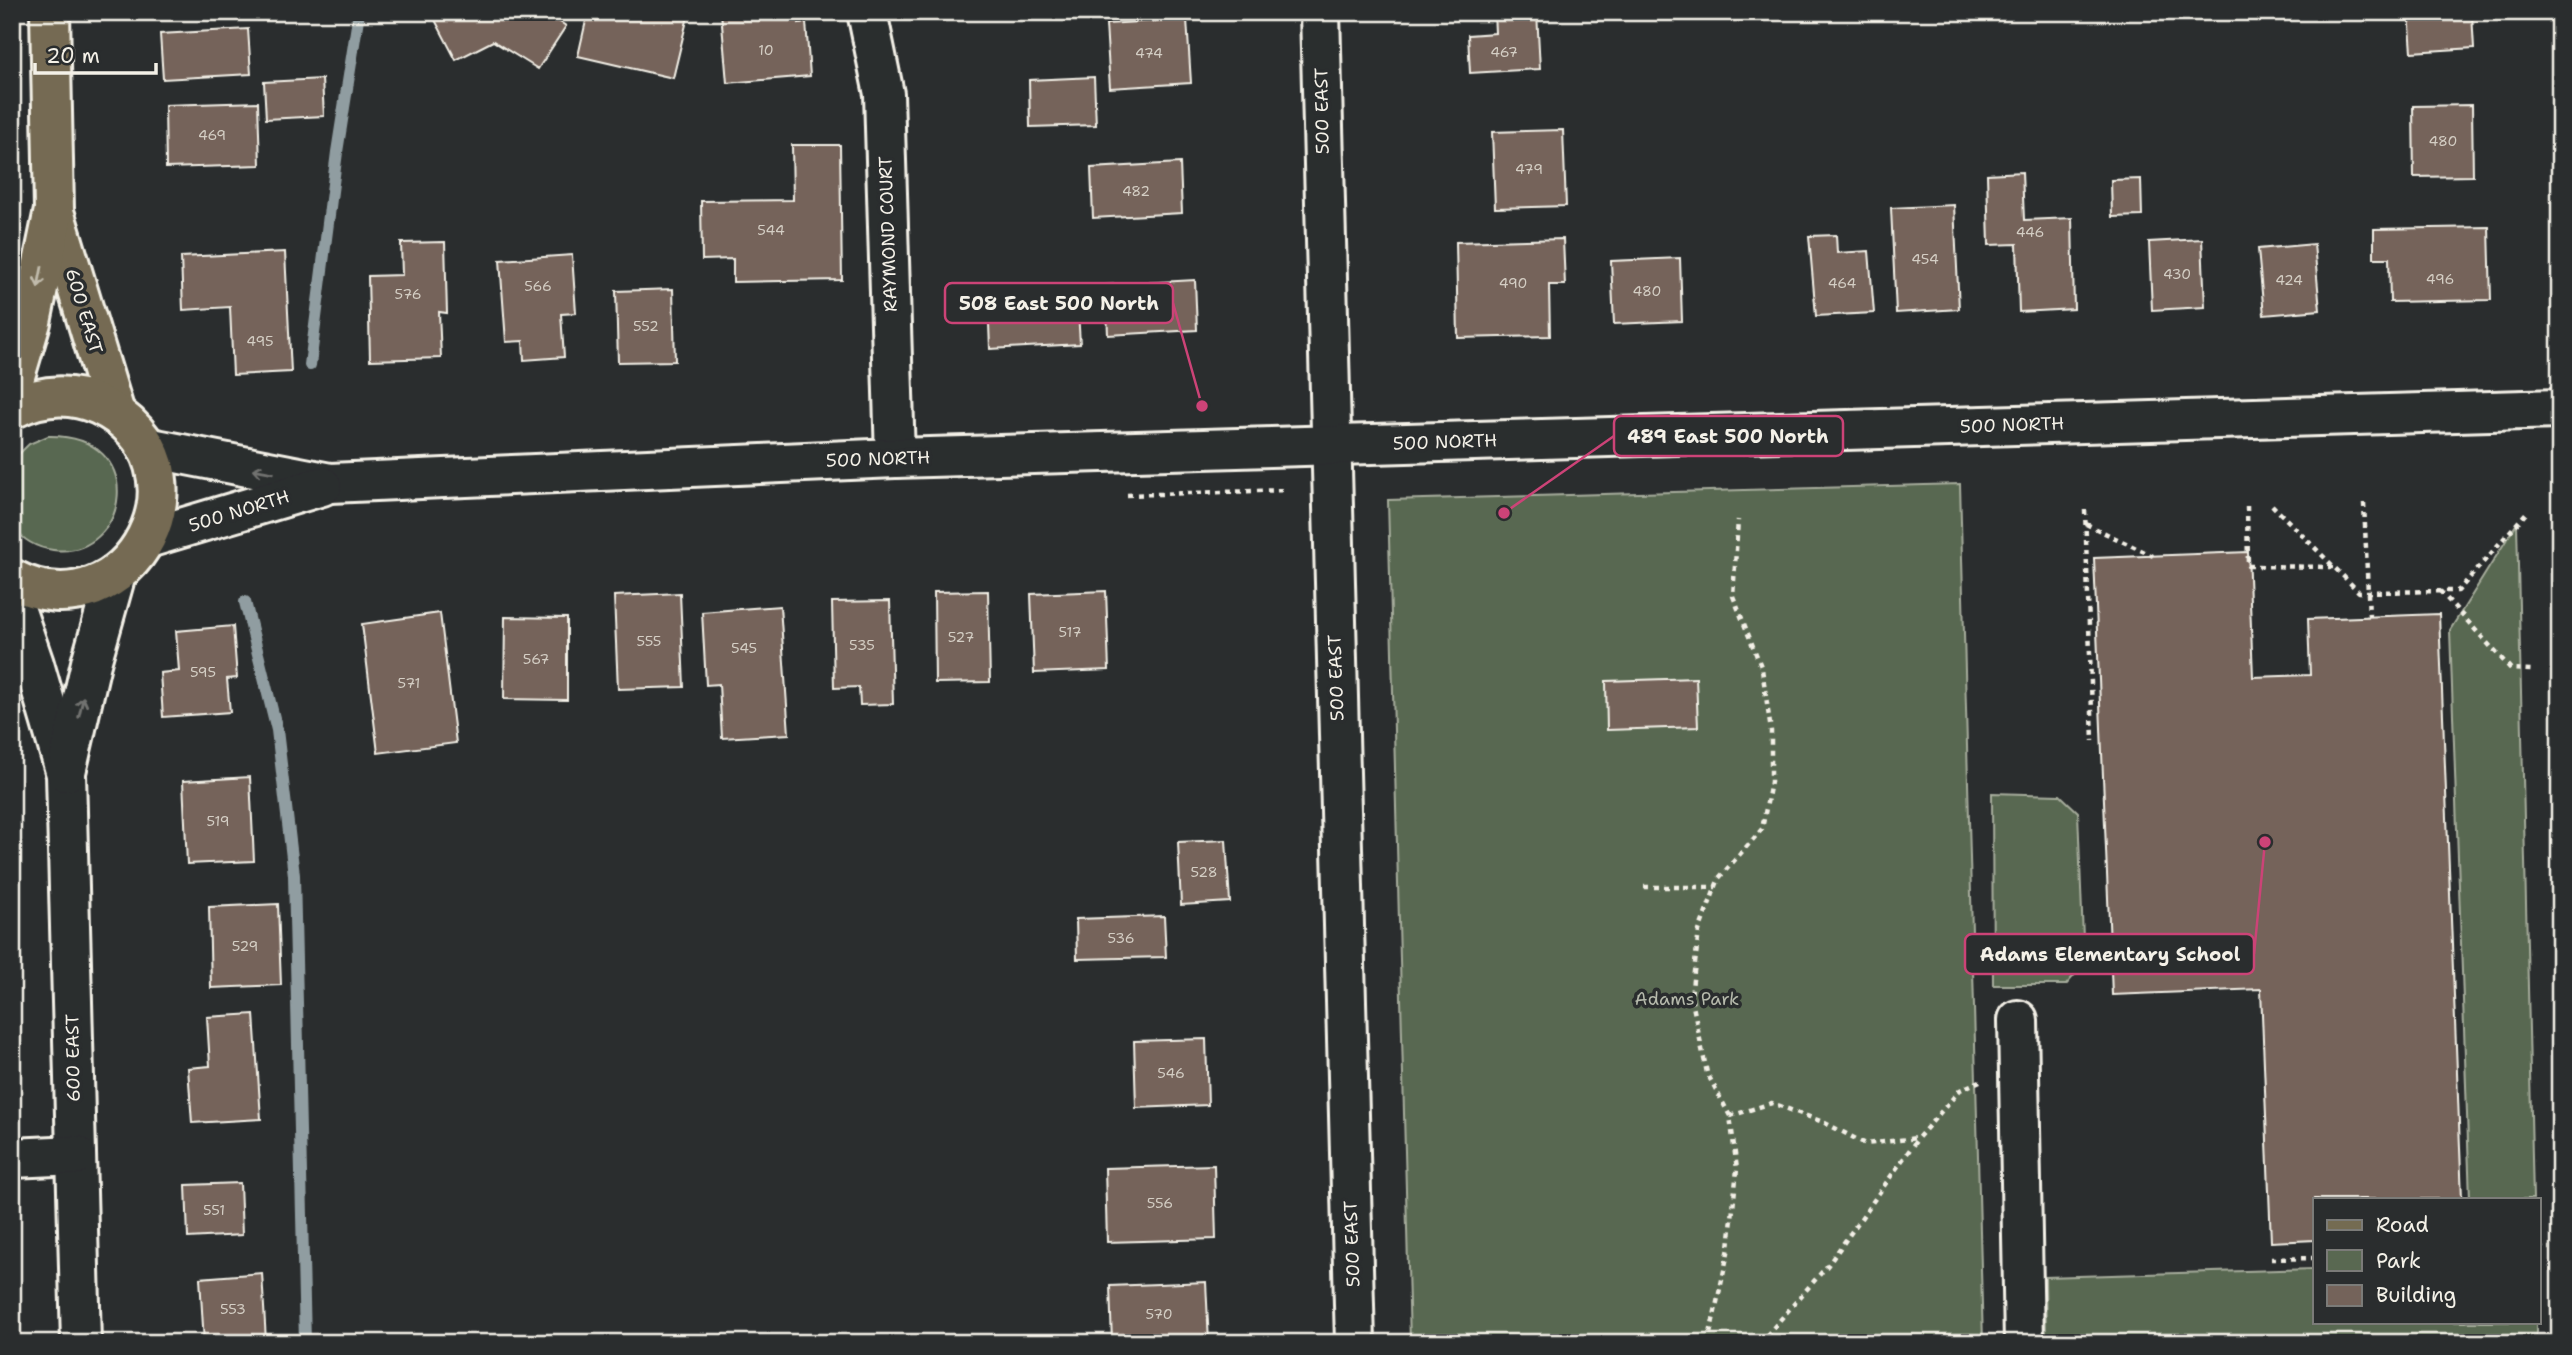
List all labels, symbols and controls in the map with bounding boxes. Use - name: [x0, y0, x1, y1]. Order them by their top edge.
- scale bar: [35, 32, 156, 76]
- house number: 10: [758, 41, 774, 59]
- text: 20 m: [46, 42, 100, 70]
- house number: 467: [1490, 43, 1518, 61]
- house number: 474: [1135, 44, 1163, 62]
- street label: 500 EAST: [1309, 67, 1335, 155]
- house number: 469: [198, 126, 226, 144]
- house number: 480: [2429, 132, 2457, 150]
- street label: RAYMOND COURT: [873, 156, 903, 312]
- house number: 479: [1515, 160, 1543, 178]
- house number: 482: [1122, 182, 1150, 200]
- house number: 544: [757, 221, 785, 239]
- house number: 446: [2016, 223, 2044, 241]
- house number: 454: [1911, 250, 1939, 268]
- one-way arrow: [33, 265, 47, 288]
- street label: 600 EAST: [60, 265, 108, 357]
- house number: 430: [2163, 265, 2191, 283]
- house number: 496: [2426, 270, 2454, 288]
- house number: 424: [2275, 271, 2303, 289]
- house number: 490: [1499, 274, 1527, 292]
- house number: 464: [1828, 274, 1857, 292]
- house number: 566: [524, 277, 552, 295]
- house number: 480: [1633, 282, 1661, 300]
- callout: 508 East 500 North: [945, 283, 1173, 323]
- house number: 576: [395, 285, 421, 303]
- text: 508 East 500 North: [959, 291, 1159, 316]
- house number: 552: [633, 317, 659, 335]
- house number: 495: [246, 332, 274, 350]
- street label: 500 NORTH: [1959, 411, 2065, 439]
- callout: 489 East 500 North: [1614, 416, 1843, 456]
- text: 489 East 500 North: [1627, 424, 1829, 449]
- street label: 500 NORTH: [1392, 428, 1498, 456]
- street label: 500 NORTH: [825, 445, 931, 473]
- one-way arrow: [252, 464, 275, 478]
- street label: 500 NORTH: [186, 484, 292, 538]
- house number: 517: [1059, 623, 1081, 641]
- house number: 527: [948, 628, 974, 646]
- house number: 555: [637, 632, 661, 650]
- street label: 500 EAST: [1322, 634, 1350, 722]
- house number: 535: [849, 636, 875, 654]
- house number: 545: [731, 639, 757, 657]
- house number: 567: [523, 650, 549, 668]
- house number: 595: [190, 663, 216, 681]
- house number: 571: [398, 674, 420, 692]
- one-way arrow: [75, 696, 88, 719]
- house number: 519: [206, 812, 230, 830]
- house number: 528: [1190, 863, 1218, 881]
- house number: 536: [1107, 929, 1135, 947]
- callout: Adams Elementary School: [1965, 934, 2254, 974]
- house number: 529: [232, 937, 258, 955]
- text: Adams Elementary School: [1980, 942, 2241, 967]
- park label: Adams Park: [1635, 987, 1739, 1011]
- street label: 600 EAST: [60, 1014, 86, 1102]
- house number: 546: [1157, 1064, 1185, 1082]
- house number: 556: [1147, 1194, 1173, 1212]
- legend: [2313, 1198, 2540, 1324]
- street label: 500 EAST: [1338, 1200, 1366, 1288]
- house number: 551: [203, 1201, 225, 1219]
- text: Road: [2376, 1211, 2429, 1239]
- text: Park: [2376, 1247, 2421, 1275]
- text: Building: [2376, 1281, 2456, 1309]
- house number: 553: [220, 1300, 246, 1318]
- house number: 570: [1145, 1305, 1173, 1323]

